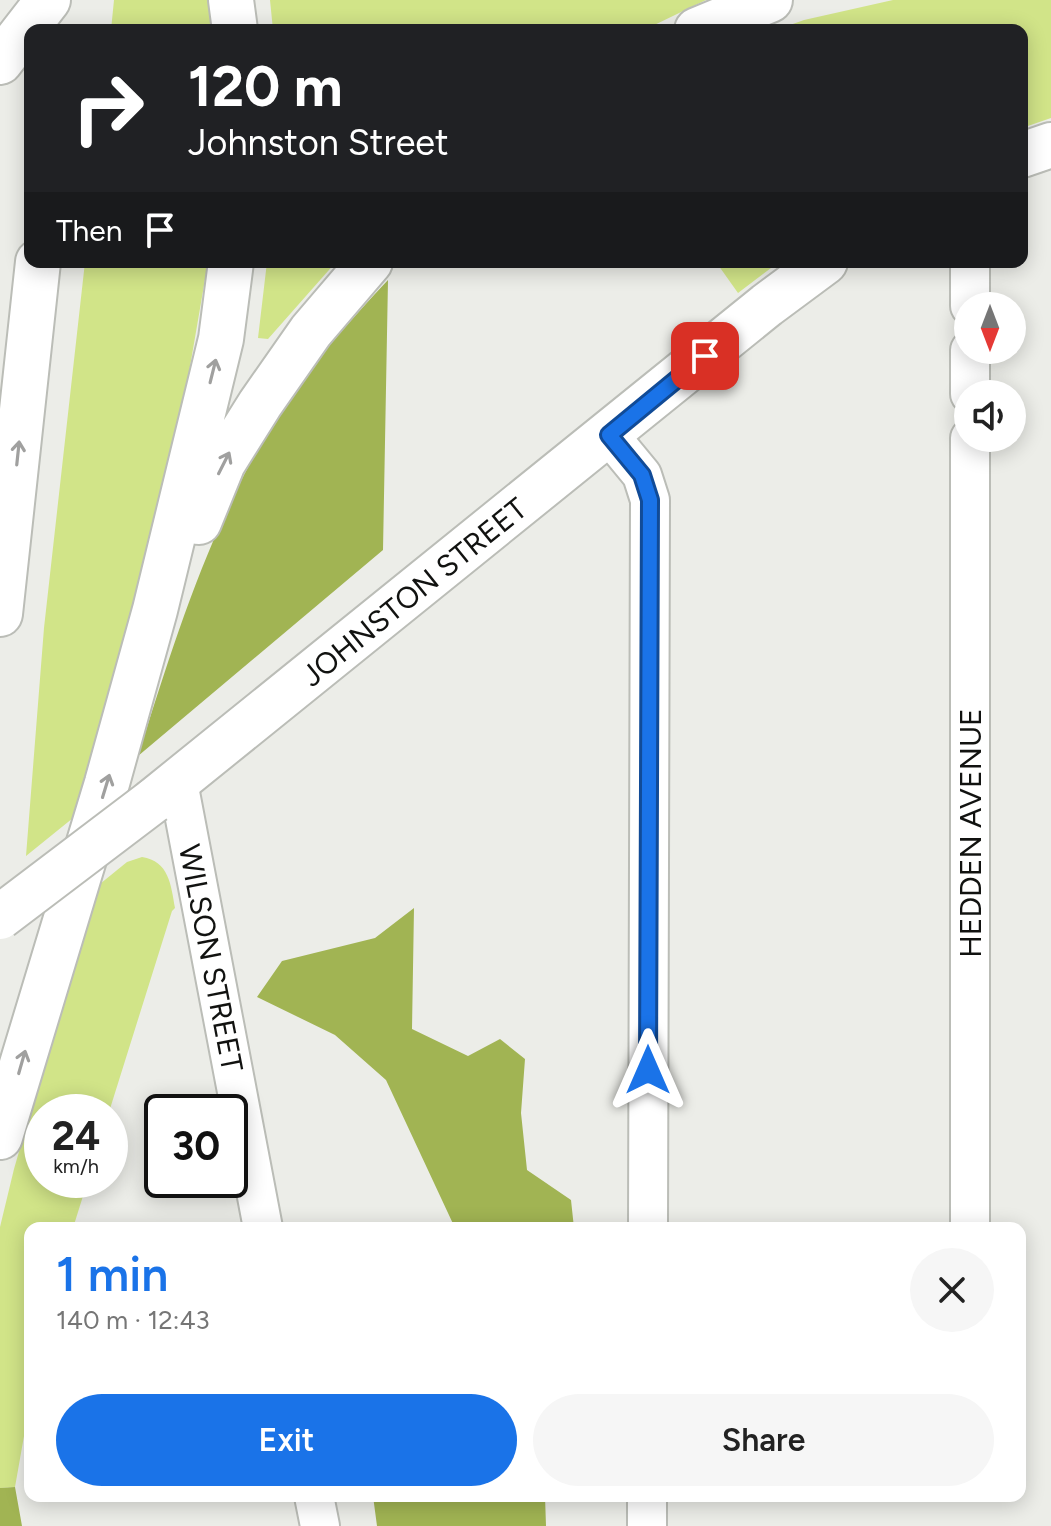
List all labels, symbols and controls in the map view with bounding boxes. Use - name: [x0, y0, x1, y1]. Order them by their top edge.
- text: 120 m: [188, 53, 343, 120]
- icon: right: [56, 56, 160, 160]
- text: Johnston Street: [188, 121, 449, 164]
- icon: arrive: [138, 208, 182, 252]
- text: Then: [56, 212, 122, 249]
- north arrow: [954, 292, 1026, 364]
- map controls: [954, 292, 1026, 452]
- pin: [671, 322, 739, 390]
- icon: arrive: [683, 334, 727, 378]
- one-way arrow: [206, 358, 221, 384]
- button: sound: [954, 380, 1026, 452]
- one-way arrow: [10, 440, 25, 467]
- one-way arrow: [217, 452, 232, 476]
- street label: JOHNSTON STREET: [294, 489, 534, 694]
- street label: HEDDEN AVENUE: [952, 708, 989, 958]
- one-way arrow: [99, 774, 114, 800]
- street label: WILSON STREET: [171, 841, 251, 1075]
- position arrow: [606, 1028, 690, 1112]
- one-way arrow: [15, 1049, 30, 1075]
- speed limit sign: 30: [144, 1094, 248, 1198]
- text: 24: [52, 1112, 100, 1160]
- text: km/h: [53, 1154, 99, 1178]
- text: 1 min: [56, 1245, 168, 1303]
- button: close: [910, 1248, 994, 1332]
- text: 140 m · 12:43: [56, 1304, 210, 1336]
- button: Exit: [56, 1394, 517, 1486]
- button: Share: [533, 1394, 994, 1486]

